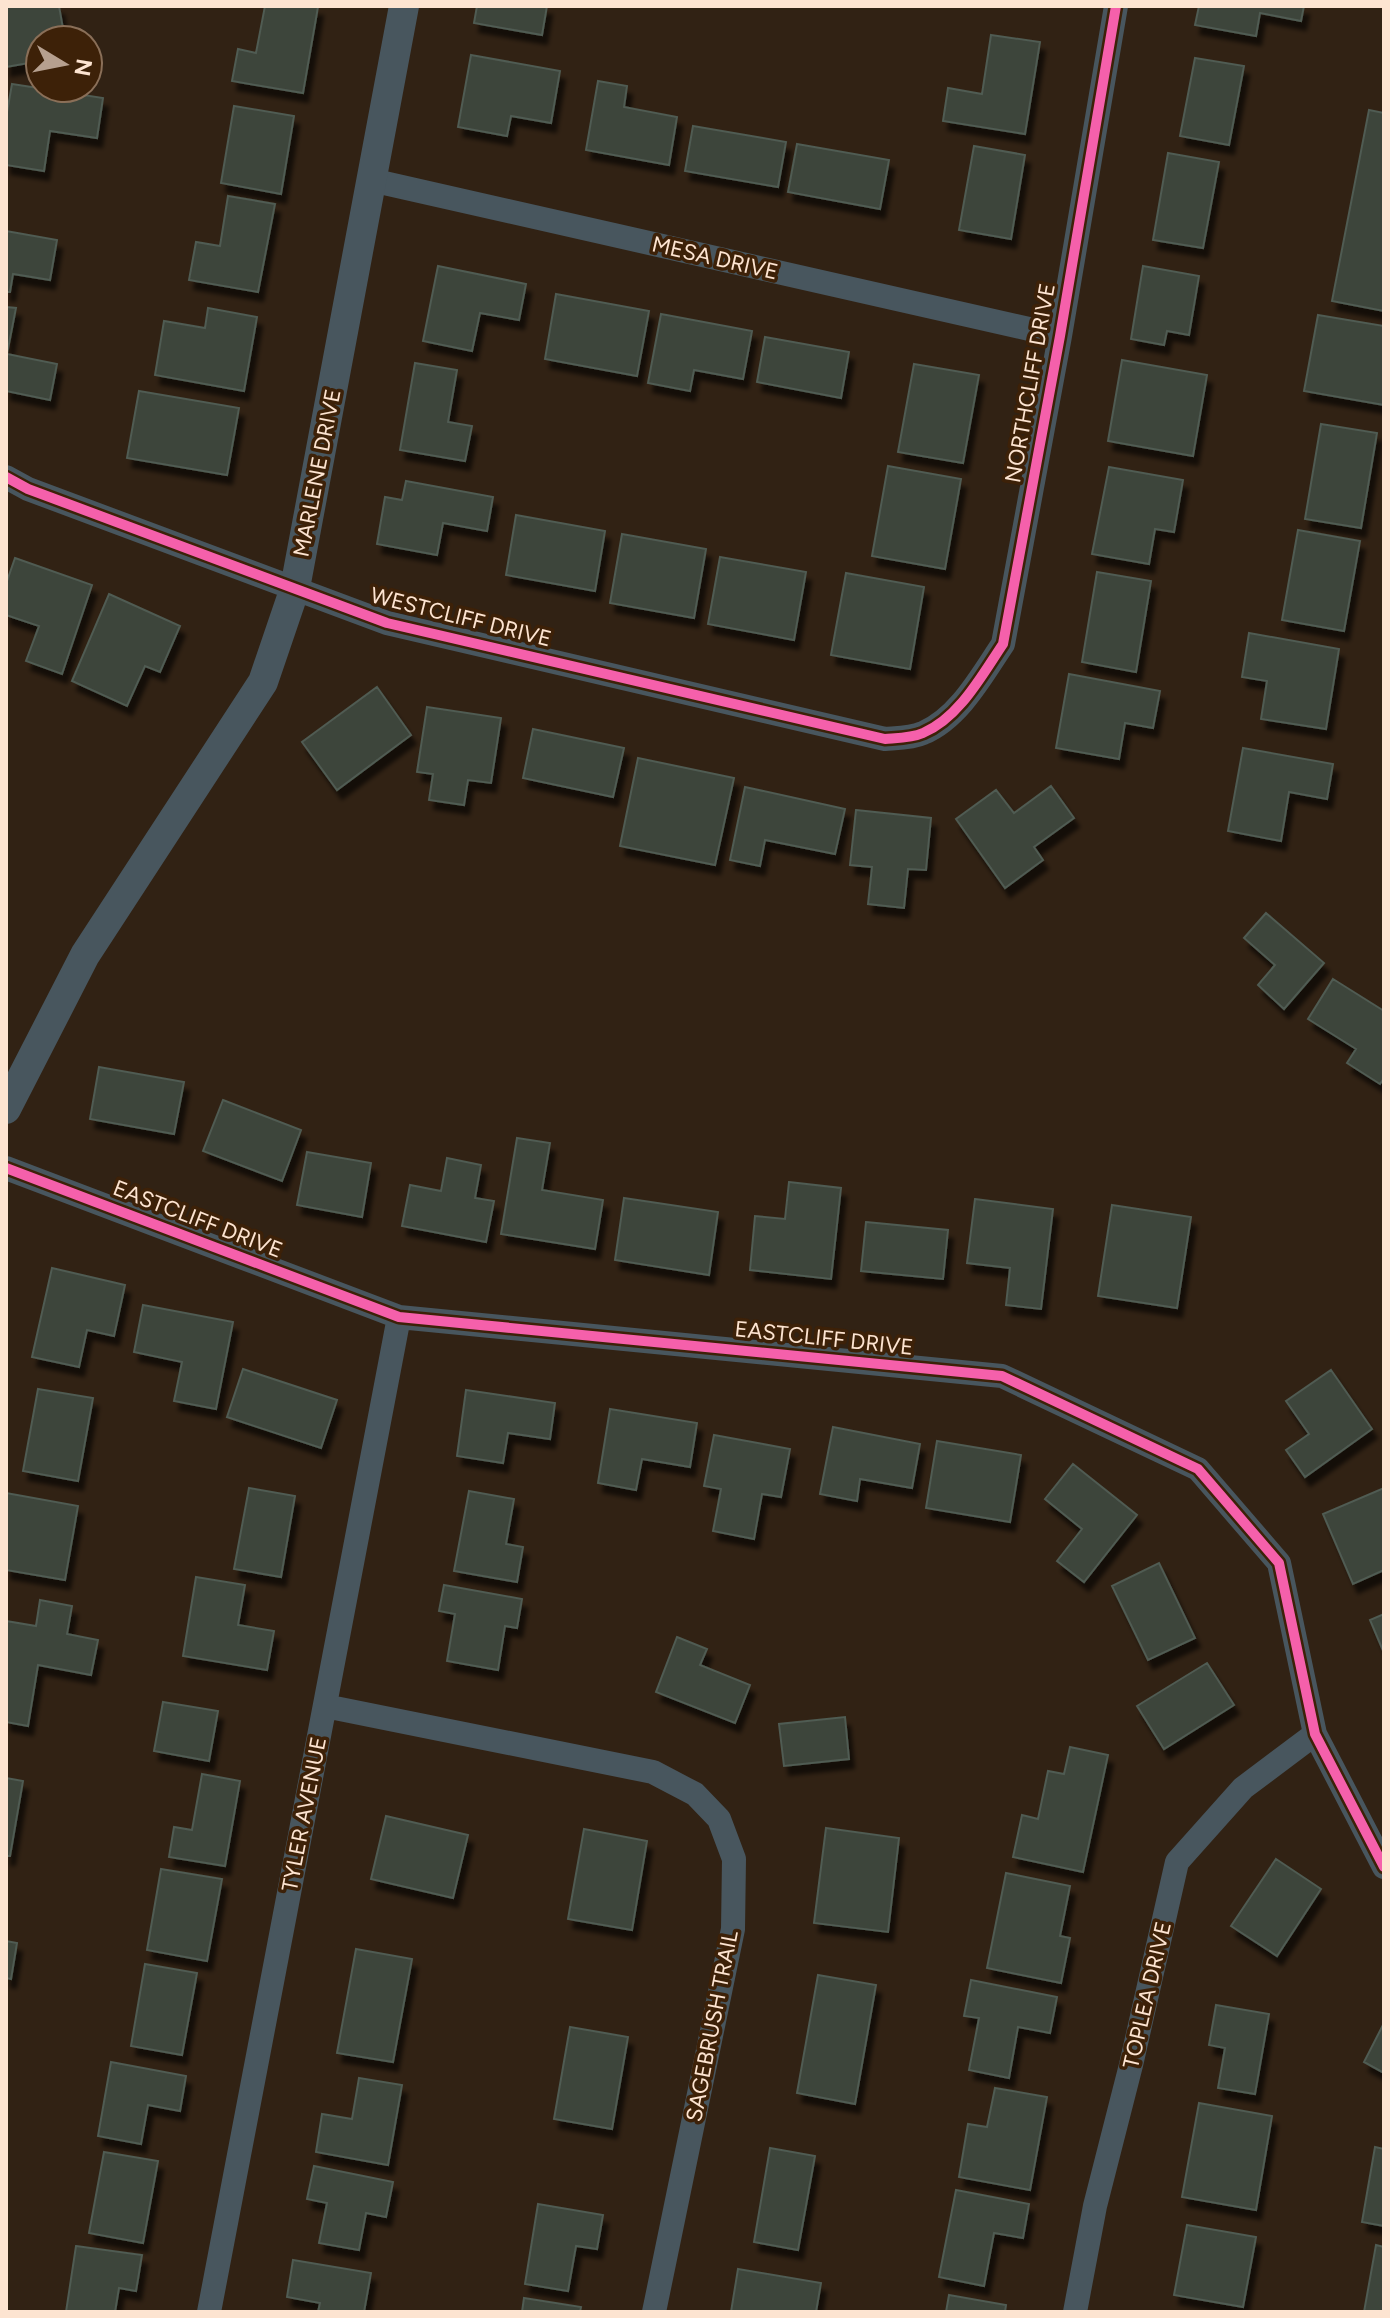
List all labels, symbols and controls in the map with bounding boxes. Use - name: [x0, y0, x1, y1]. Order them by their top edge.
- north arrow: [24, 24, 104, 104]
- text: N: [68, 57, 98, 78]
- street label: MESA DRIVE: [649, 230, 781, 286]
- street label: NORTHCLIFF DRIVE: [999, 281, 1061, 485]
- street label: MARLENE DRIVE: [287, 387, 347, 559]
- street label: WESTCLIFF DRIVE: [368, 581, 554, 653]
- street label: EASTCLIFF DRIVE: [109, 1174, 287, 1264]
- street label: EASTCLIFF DRIVE: [733, 1315, 915, 1361]
- street label: TYLER AVENUE: [276, 1734, 332, 1894]
- street label: TOPLEA DRIVE: [1117, 1919, 1177, 2071]
- street label: SAGEBRUSH TRAIL: [680, 1928, 744, 2124]

